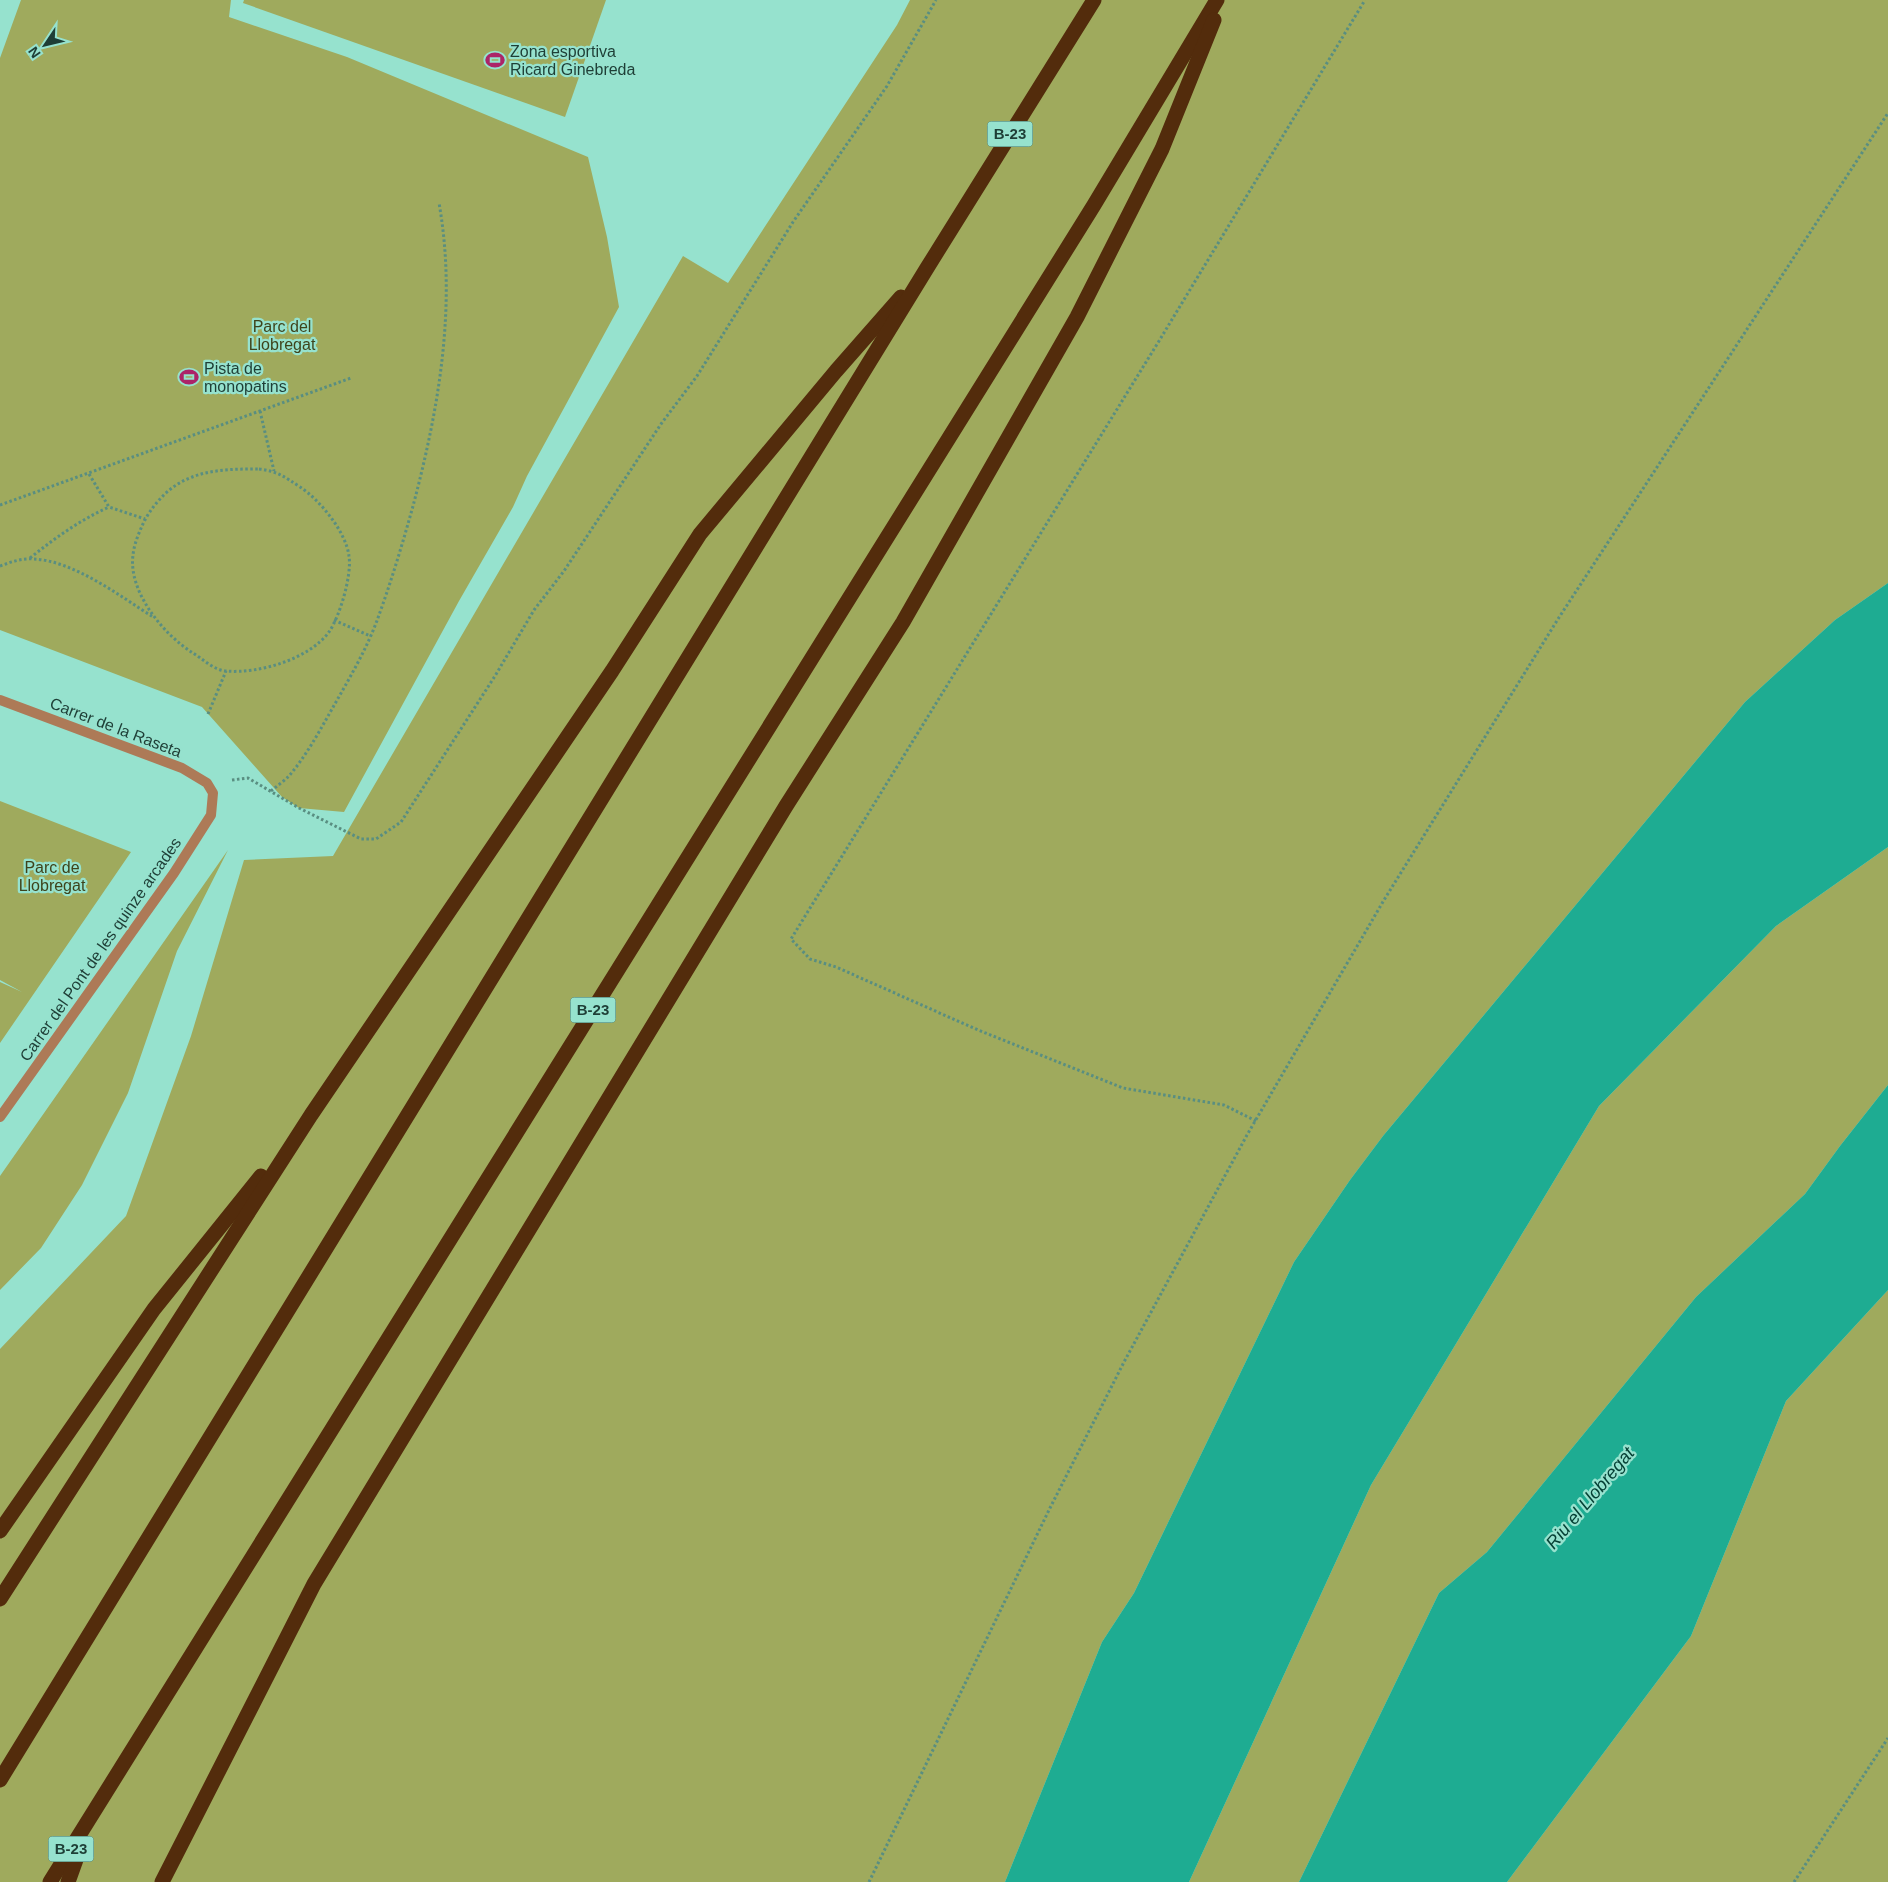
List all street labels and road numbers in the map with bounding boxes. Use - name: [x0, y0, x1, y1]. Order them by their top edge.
- road number: B-23: [988, 122, 1032, 146]
- street label: Carrer de la Raseta: [48, 695, 184, 760]
- street label: Carrer del Pont de les quinze arcades: [16, 834, 184, 1064]
- road number: B-23: [570, 998, 616, 1022]
- road number: B-23: [48, 1836, 94, 1862]

